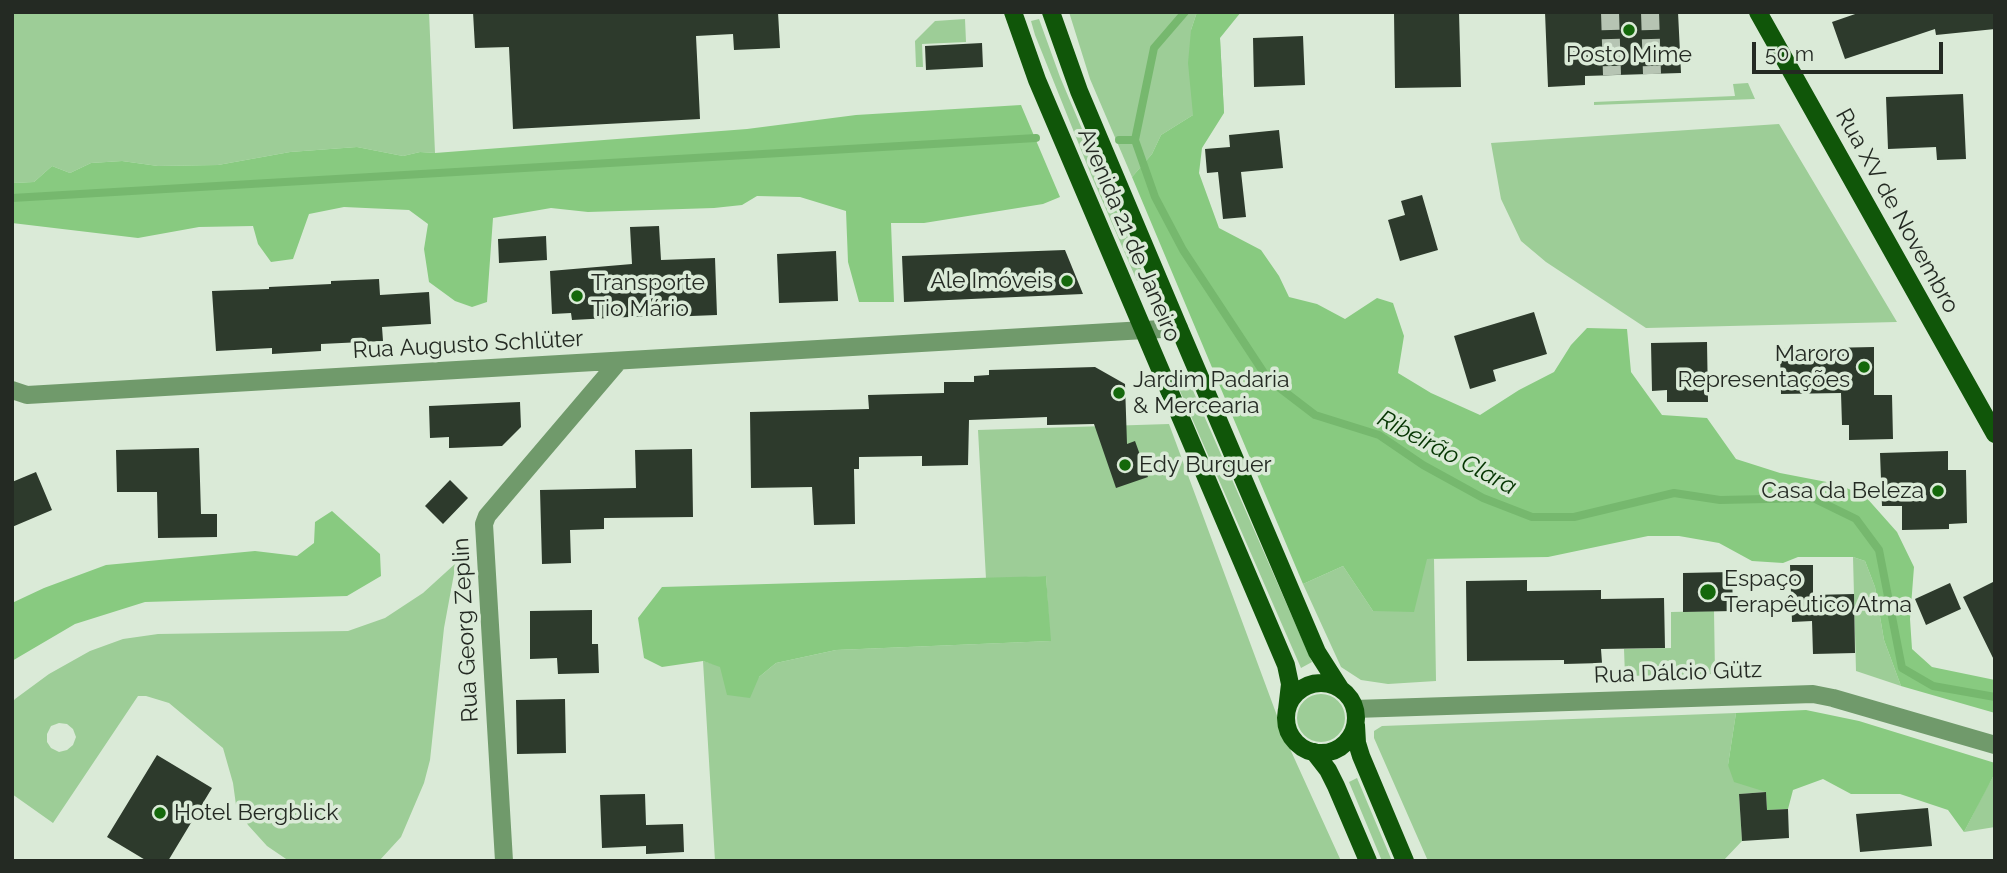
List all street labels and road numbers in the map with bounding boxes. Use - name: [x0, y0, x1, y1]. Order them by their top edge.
- street label: Rua XV de Novembro: [1829, 104, 1965, 318]
- street label: Avenida 21 de Janeiro: [1071, 124, 1187, 346]
- street label: Rua Augusto Schlüter: [352, 325, 584, 365]
- street label: Rua Georg Zeplin: [447, 537, 485, 723]
- street label: Rua Dálcio Gütz: [1593, 656, 1763, 690]

